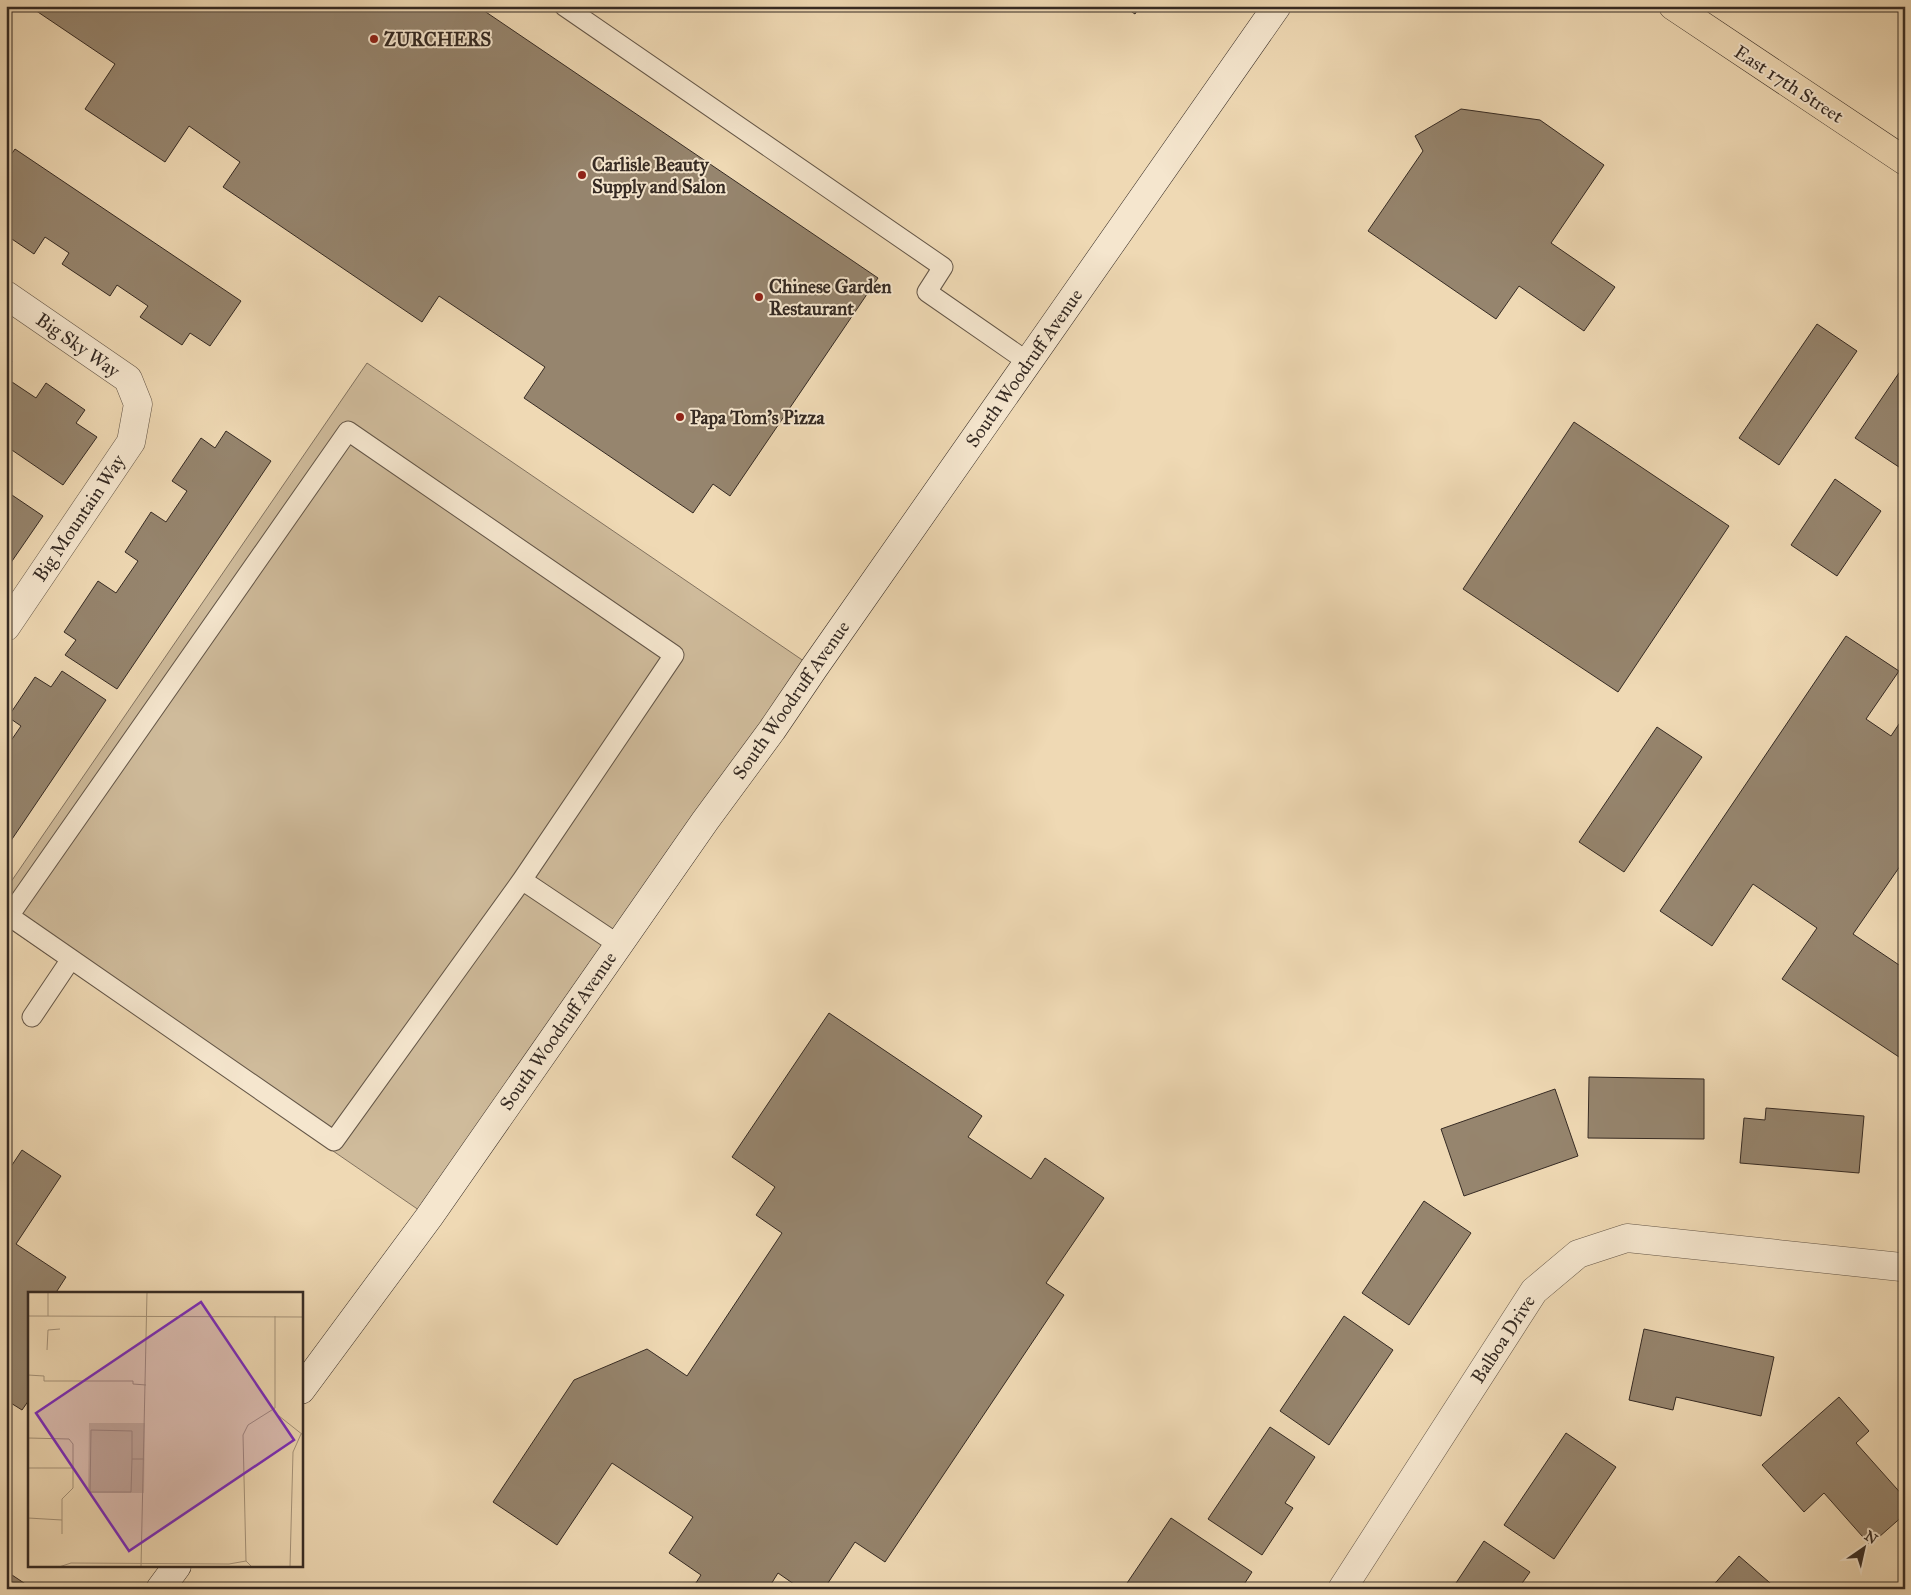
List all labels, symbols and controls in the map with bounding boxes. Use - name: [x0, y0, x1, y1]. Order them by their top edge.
- place label: ZURCHERS: [384, 28, 491, 51]
- marker: ZURCHERS: [368, 33, 380, 45]
- street label: East 17th Street: [1730, 40, 1848, 128]
- place label: Carlisle Beauty Supply and Salon: [592, 153, 726, 199]
- marker: Carlisle Beauty Supply and Salon: [576, 169, 588, 181]
- place label: Chinese Garden Restaurant: [769, 275, 892, 320]
- street label: South Woodruff Avenue: [961, 284, 1087, 452]
- marker: Chinese Garden Restaurant: [753, 291, 765, 303]
- street label: Big Sky Way: [31, 308, 125, 384]
- place label: Papa Tom's Pizza: [690, 406, 826, 430]
- marker: Papa Tom's Pizza: [674, 411, 686, 423]
- street label: Big Mountain Way: [28, 449, 131, 586]
- street label: South Woodruff Avenue: [728, 616, 854, 784]
- street label: South Woodruff Avenue: [495, 947, 621, 1115]
- street label: Balboa Drive: [1466, 1290, 1540, 1387]
- inset map: [28, 1292, 302, 1568]
- north arrow: [1838, 1522, 1888, 1572]
- text: N: [1861, 1527, 1881, 1548]

